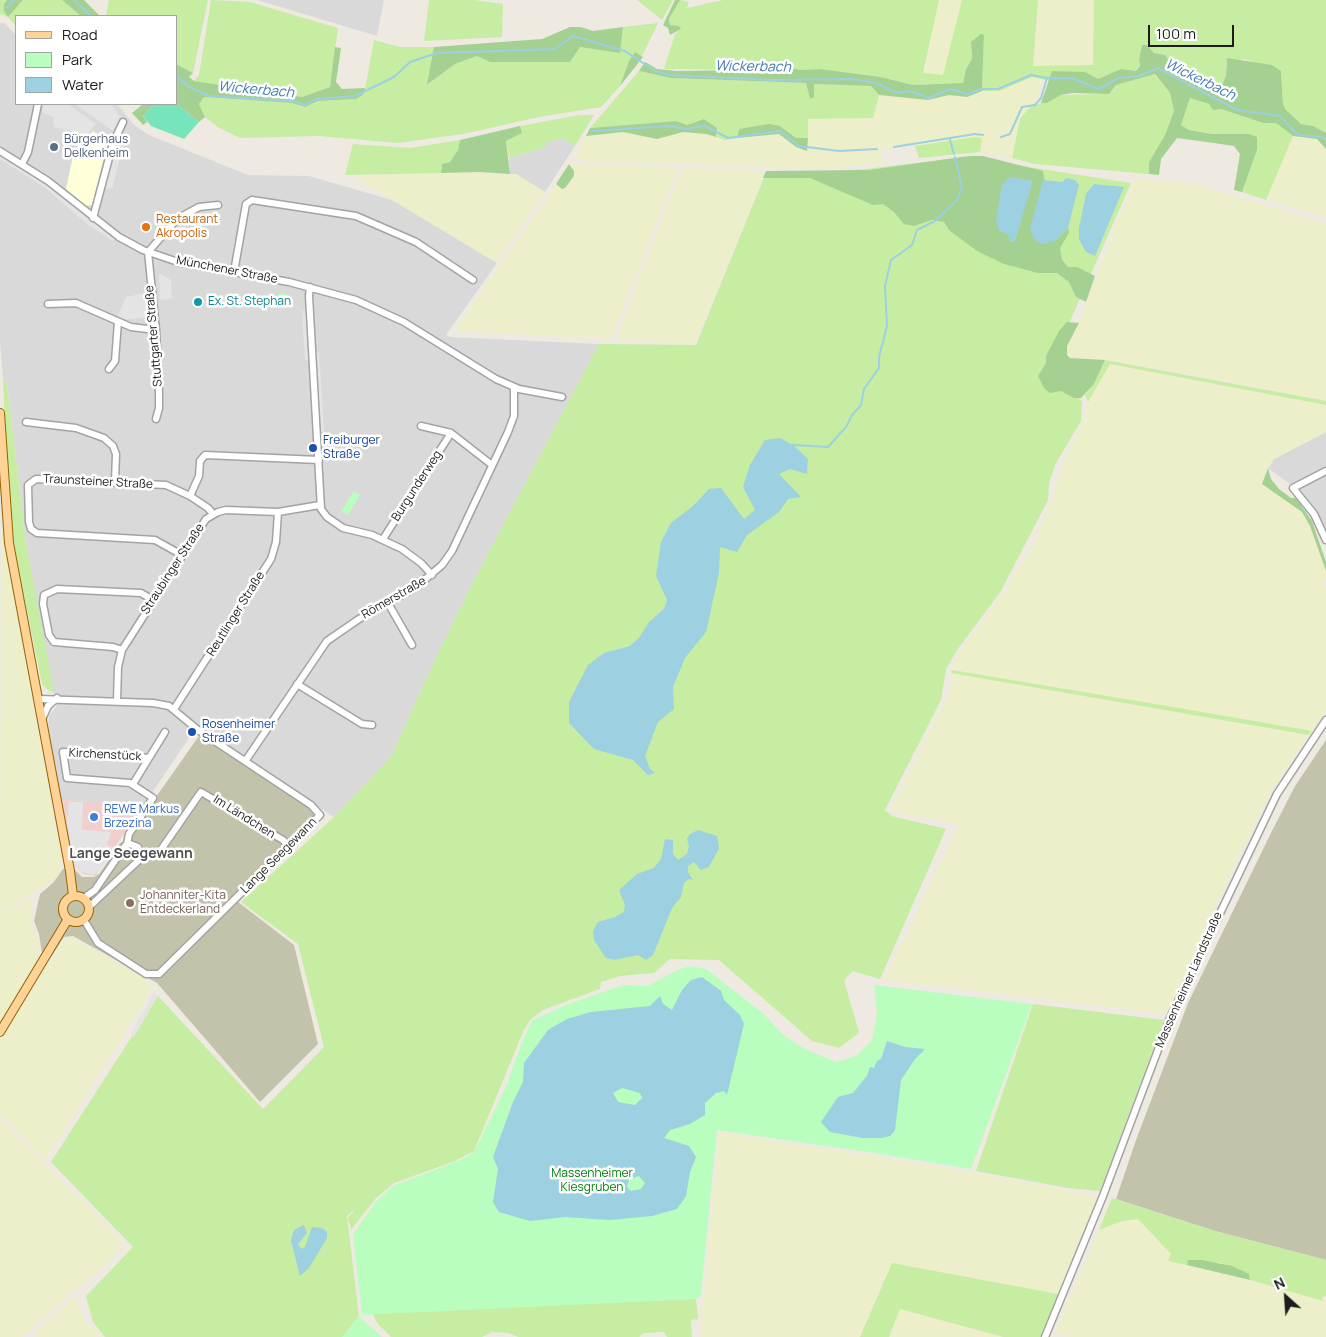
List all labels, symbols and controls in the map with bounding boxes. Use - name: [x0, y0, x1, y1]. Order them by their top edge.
- legend: [15, 15, 178, 105]
- scale bar: [1151, 15, 1237, 47]
- text: 100 m: [1156, 23, 1196, 44]
- text: Road: [62, 24, 98, 45]
- text: Park: [62, 49, 92, 70]
- water label: Wickerbach: [1162, 56, 1238, 104]
- water label: Wickerbach: [715, 58, 791, 76]
- text: Water: [62, 74, 104, 95]
- water label: Wickerbach: [217, 78, 295, 102]
- place label: Bürgerhaus Delkenheim: [64, 133, 129, 161]
- marker: Bürgerhaus Delkenheim: [48, 141, 60, 153]
- place label: Restaurant Akropolis: [156, 213, 218, 241]
- marker: Restaurant Akropolis: [140, 221, 152, 233]
- street label: Münchener Straße: [175, 253, 279, 287]
- street label: Stuttgarter Straße: [142, 285, 166, 387]
- place label: Ex. St. Stephan: [208, 295, 291, 309]
- marker: Ex. St. Stephan: [192, 296, 204, 308]
- place label: Freiburger Straße: [323, 434, 380, 462]
- marker: Freiburger Straße: [307, 442, 319, 454]
- street label: Burgunderweg: [389, 448, 445, 524]
- street label: Traunsteiner Straße: [43, 472, 153, 492]
- street label: Straubinger Straße: [138, 521, 208, 617]
- street label: Reutlinger Straße: [204, 569, 268, 659]
- street label: Römerstraße: [359, 574, 429, 622]
- place label: Rosenheimer Straße: [202, 718, 275, 746]
- marker: Rosenheimer Straße: [186, 726, 198, 738]
- street label: Kirchenstück: [68, 746, 142, 764]
- street label: Im Ländchen: [210, 792, 278, 842]
- place label: REWE Markus Brzezina: [104, 803, 179, 831]
- marker: REWE Markus Brzezina: [88, 811, 100, 823]
- street label: Lange Seegewann: [238, 815, 320, 897]
- district label: Lange Seegewann: [69, 846, 193, 862]
- place label: Johanniter-Kita Entdeckerland: [140, 889, 226, 917]
- marker: Johanniter-Kita Entdeckerland: [124, 897, 136, 909]
- street label: Massenheimer Landstraße: [1152, 910, 1226, 1050]
- park label: Massenheimer Kiesgruben: [551, 1167, 633, 1195]
- north arrow: [1261, 1272, 1311, 1322]
- text: N: [1271, 1272, 1288, 1294]

